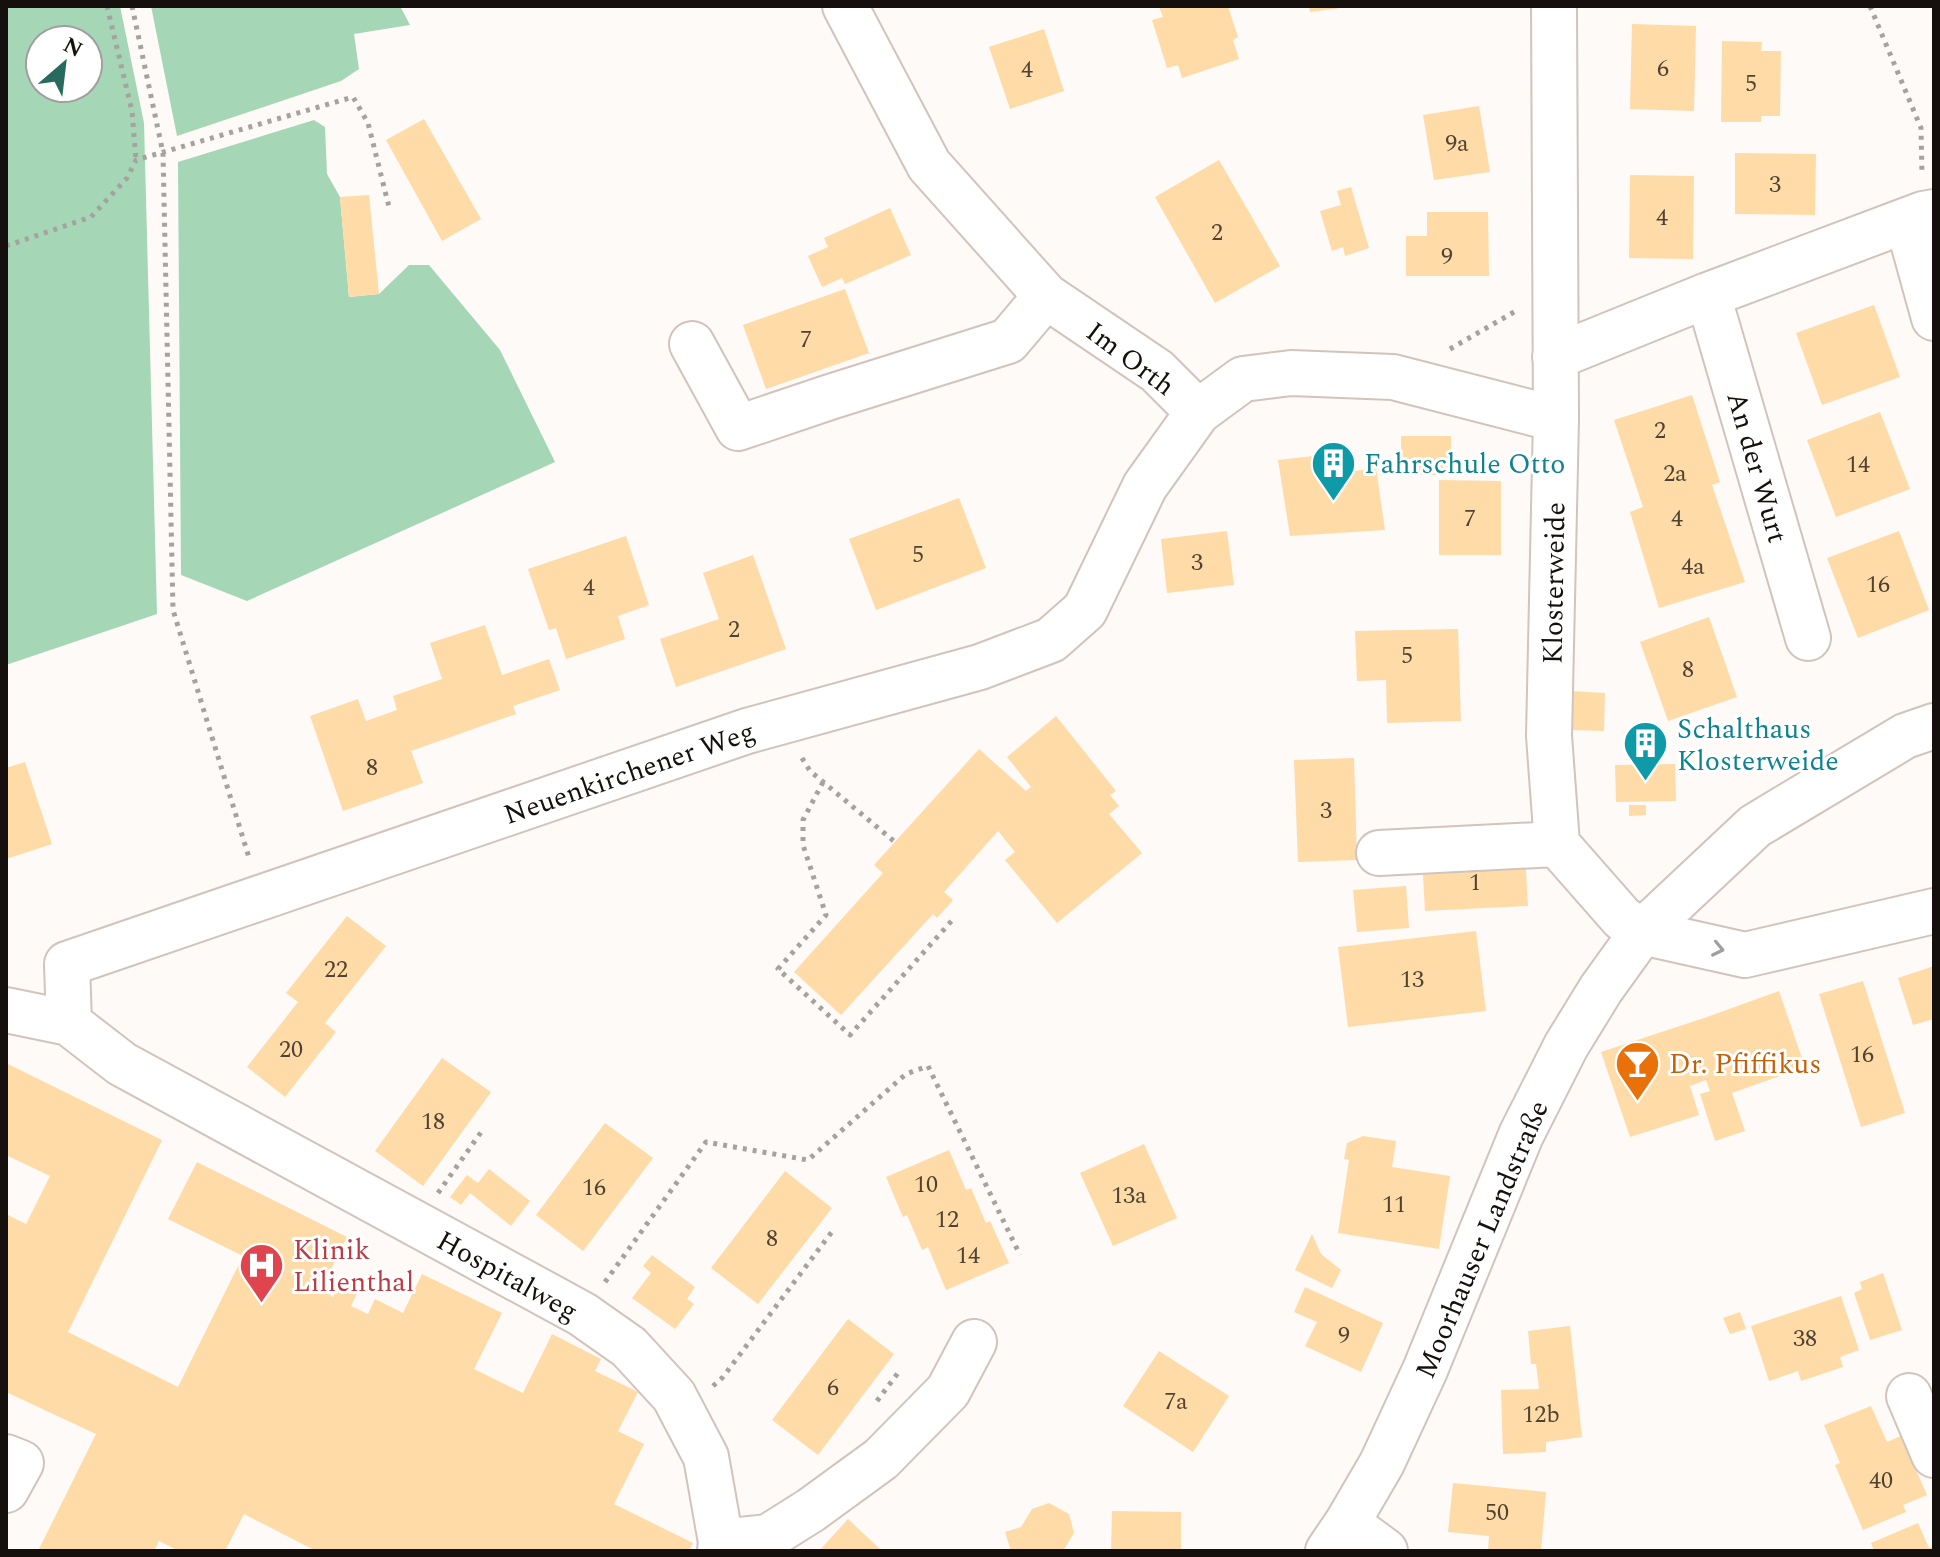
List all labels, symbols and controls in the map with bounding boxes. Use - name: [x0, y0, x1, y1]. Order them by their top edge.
- north arrow: [24, 24, 104, 104]
- text: N: [57, 29, 88, 66]
- house number: 6: [1657, 51, 1669, 87]
- house number: 4: [1021, 52, 1033, 88]
- house number: 5: [1745, 66, 1757, 102]
- house number: 9a: [1445, 126, 1469, 162]
- house number: 3: [1769, 167, 1781, 203]
- house number: 4: [1656, 200, 1668, 236]
- house number: 2: [1211, 215, 1223, 251]
- house number: 9: [1441, 239, 1453, 275]
- street label: Im Orth: [1076, 311, 1184, 407]
- house number: 7: [800, 322, 812, 358]
- street label: An der Wurt: [1714, 387, 1799, 548]
- house number: 2: [1654, 413, 1666, 449]
- building icon: Fahrschule Otto: [1309, 439, 1357, 502]
- place label: Fahrschule Otto: [1364, 443, 1565, 486]
- house number: 14: [1846, 447, 1870, 483]
- house number: 2a: [1663, 456, 1687, 492]
- house number: 7: [1464, 501, 1476, 537]
- house number: 4: [1671, 501, 1683, 537]
- street label: Klosterweide: [1532, 502, 1577, 664]
- house number: 5: [912, 537, 924, 573]
- house number: 3: [1191, 545, 1203, 581]
- house number: 4a: [1681, 549, 1705, 585]
- house number: 16: [1866, 567, 1890, 603]
- house number: 4: [583, 570, 595, 606]
- house number: 2: [728, 612, 740, 648]
- house number: 5: [1401, 638, 1413, 674]
- house number: 8: [1682, 652, 1694, 688]
- place label: Schalthaus Klosterweide: [1677, 708, 1839, 783]
- street label: Neuenkirchener Weg: [498, 710, 761, 837]
- building icon: Schalthaus Klosterweide: [1622, 720, 1670, 783]
- house number: 8: [366, 750, 378, 786]
- house number: 3: [1320, 793, 1332, 829]
- house number: 1: [1469, 865, 1481, 901]
- one-way arrow: [1711, 940, 1724, 957]
- house number: 22: [324, 952, 348, 988]
- house number: 13: [1400, 962, 1424, 998]
- house number: 20: [279, 1032, 303, 1068]
- house number: 16: [1850, 1037, 1874, 1073]
- bar icon: Dr. Pfiffikus: [1614, 1039, 1662, 1102]
- place label: Dr. Pfiffikus: [1669, 1043, 1821, 1086]
- street label: Moorhauser Landstraße: [1404, 1094, 1560, 1385]
- house number: 18: [421, 1104, 445, 1140]
- house number: 10: [914, 1167, 938, 1203]
- house number: 16: [582, 1170, 606, 1206]
- house number: 13a: [1111, 1178, 1147, 1214]
- house number: 11: [1382, 1187, 1406, 1223]
- house number: 12: [935, 1202, 959, 1238]
- street label: Hospitalweg: [429, 1220, 586, 1333]
- house number: 8: [766, 1221, 778, 1257]
- place label: Klinik Lilienthal: [293, 1229, 414, 1304]
- house number: 14: [956, 1238, 980, 1274]
- hospital icon: Klinik Lilienthal: [238, 1241, 286, 1304]
- house number: 9: [1338, 1318, 1350, 1354]
- house number: 38: [1793, 1321, 1817, 1357]
- house number: 6: [827, 1370, 839, 1406]
- house number: 7a: [1164, 1384, 1188, 1420]
- house number: 12b: [1522, 1397, 1560, 1433]
- house number: 40: [1869, 1463, 1893, 1499]
- house number: 50: [1485, 1495, 1509, 1531]

